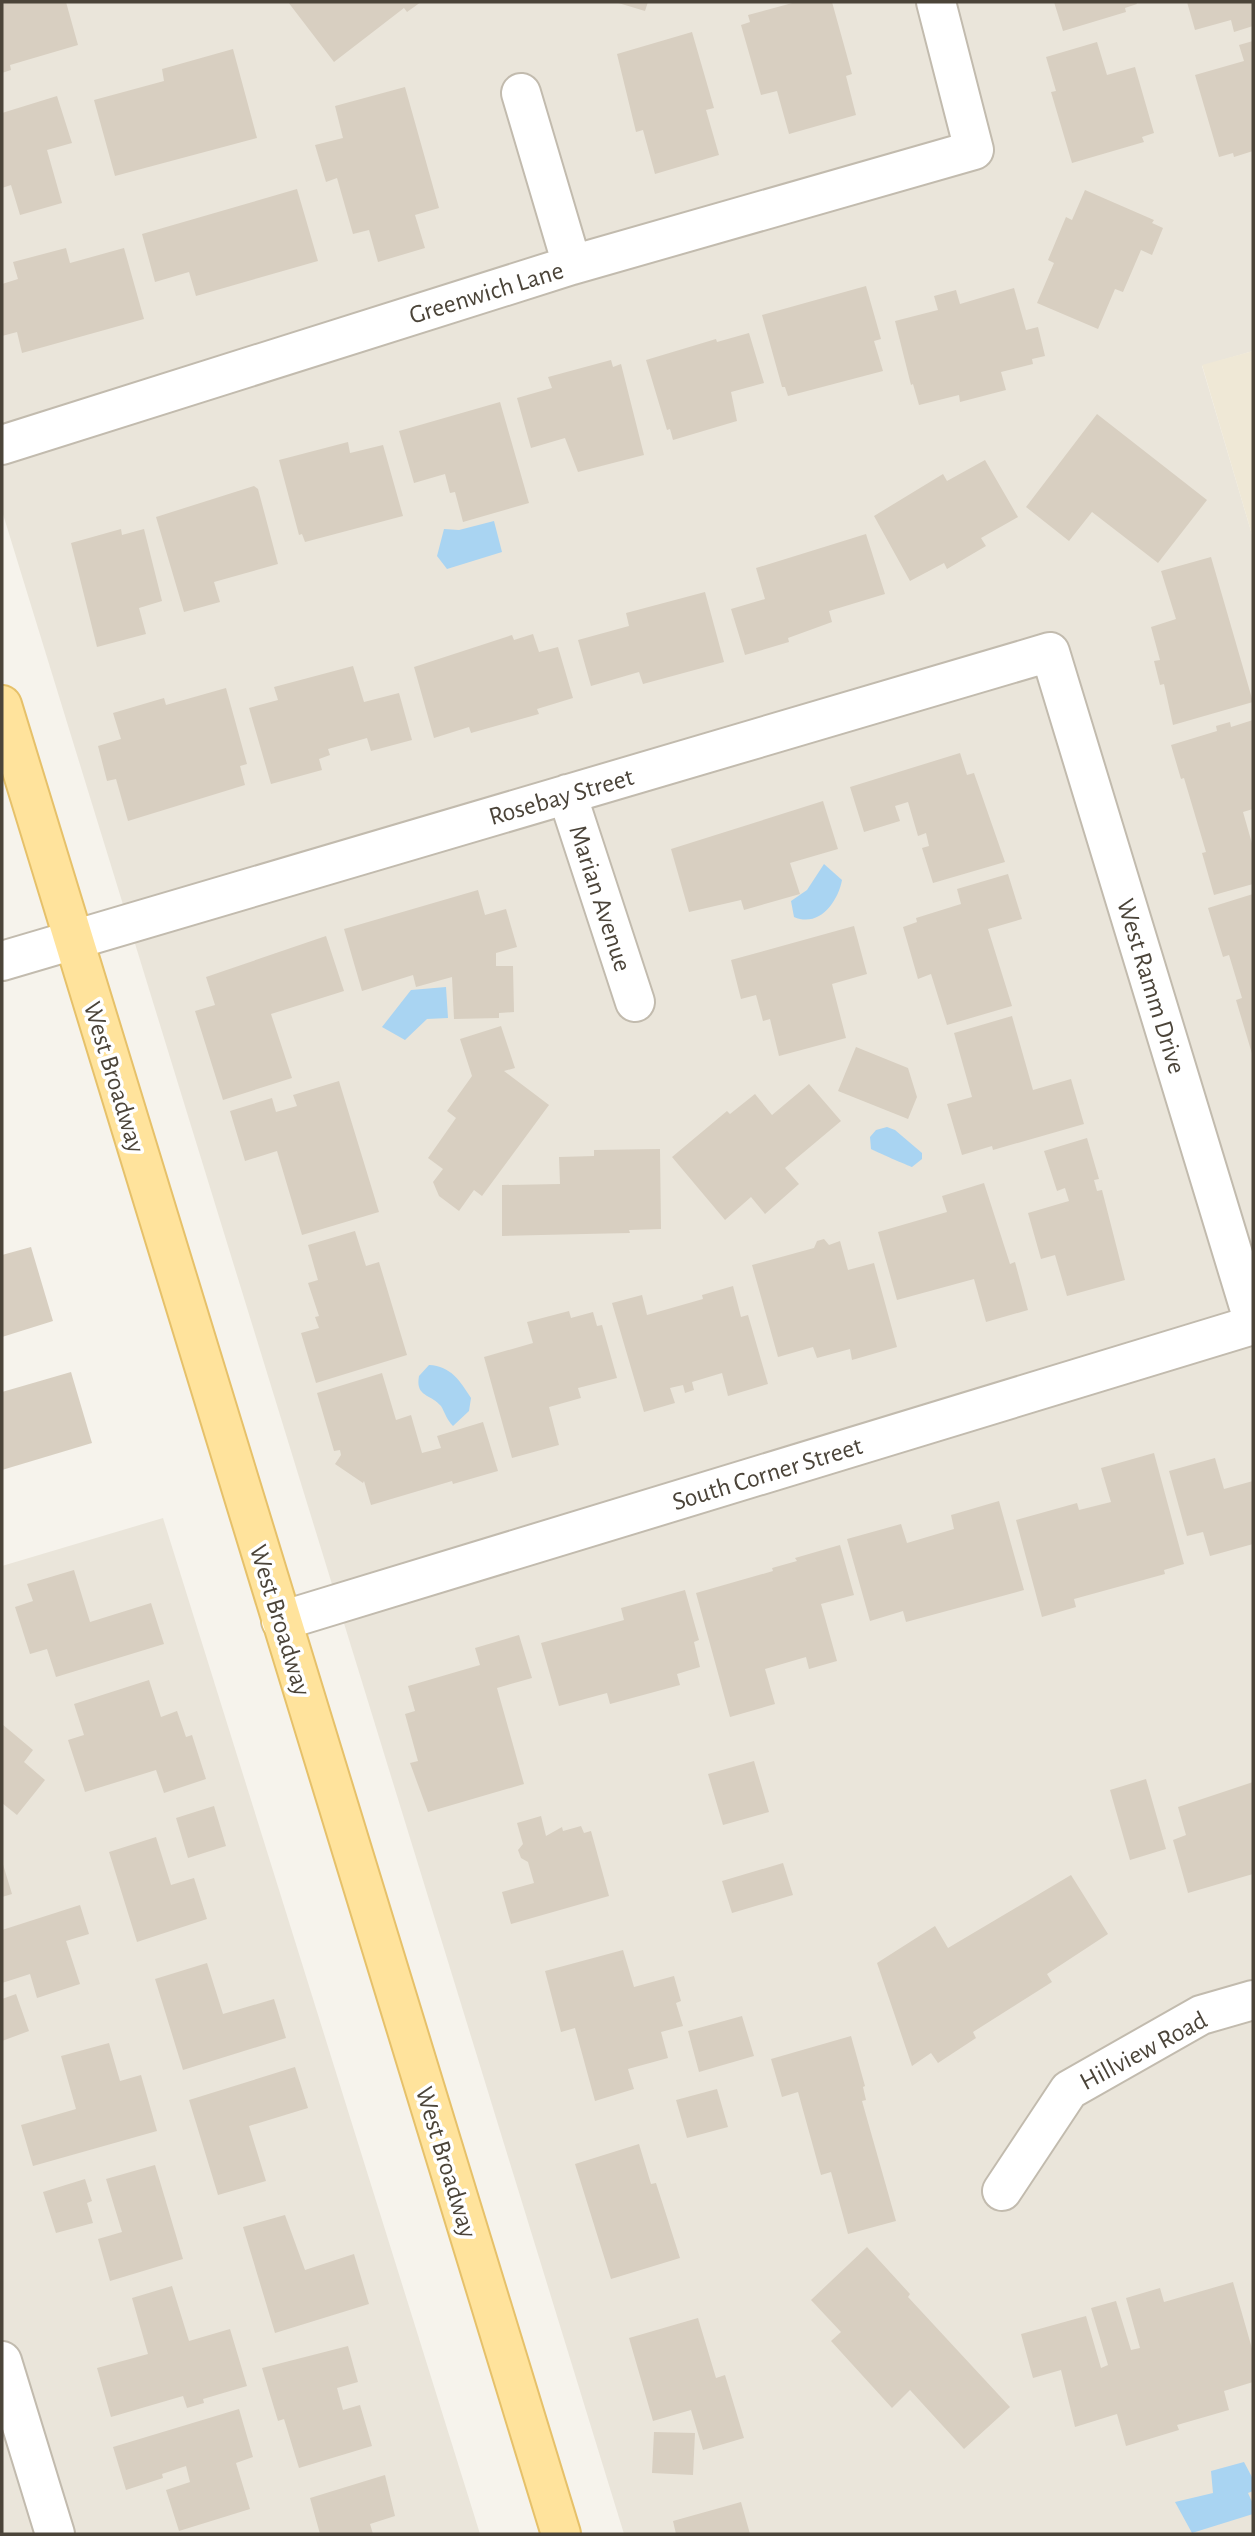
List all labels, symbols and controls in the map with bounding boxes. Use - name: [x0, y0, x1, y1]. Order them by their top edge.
- street label: Greenwich Lane: [406, 257, 567, 329]
- street label: Rosebay Street: [486, 764, 637, 830]
- street label: Marian Avenue: [564, 822, 636, 975]
- street label: West Ramm Drive: [1112, 896, 1190, 1077]
- street label: West Broadway: [79, 999, 149, 1156]
- street label: South Corner Street: [669, 1433, 865, 1515]
- street label: West Broadway: [245, 1542, 315, 1699]
- street label: Hillview Road: [1076, 2007, 1211, 2095]
- street label: West Broadway: [411, 2084, 481, 2241]

